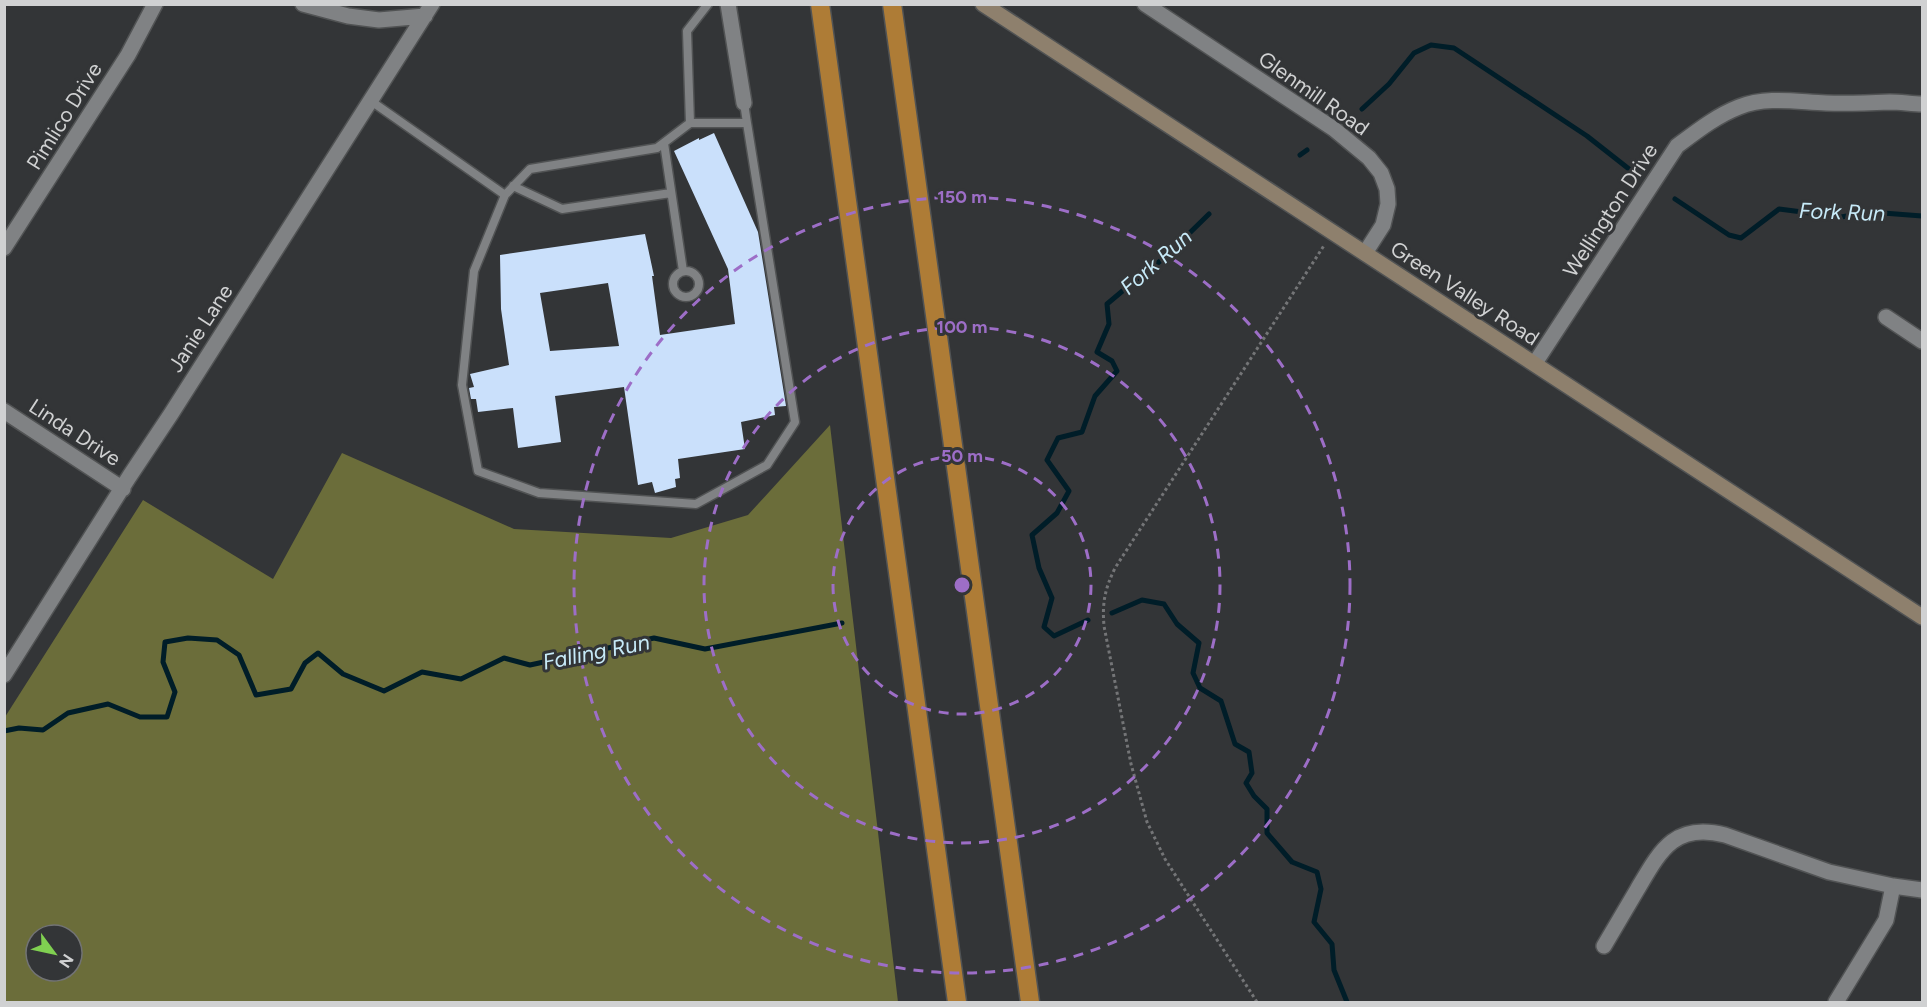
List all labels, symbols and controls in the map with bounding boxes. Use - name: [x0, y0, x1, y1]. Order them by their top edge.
- street label: Glenmill Road: [1254, 46, 1374, 140]
- street label: Pimlico Drive: [21, 58, 107, 174]
- street label: Wellington Drive: [1557, 138, 1663, 282]
- text: 150 m: [937, 186, 987, 208]
- water label: Fork Run: [1798, 197, 1886, 227]
- water label: Fork Run: [1115, 223, 1197, 301]
- street label: Green Valley Road: [1386, 236, 1544, 350]
- street label: Janie Lane: [162, 279, 238, 377]
- text: 100 m: [937, 316, 987, 338]
- street label: Linda Drive: [24, 393, 126, 471]
- text: 50 m: [941, 445, 983, 467]
- centre of rings: [952, 575, 972, 595]
- water label: Falling Run: [540, 628, 652, 676]
- north arrow: [24, 923, 84, 983]
- text: N: [55, 951, 77, 971]

